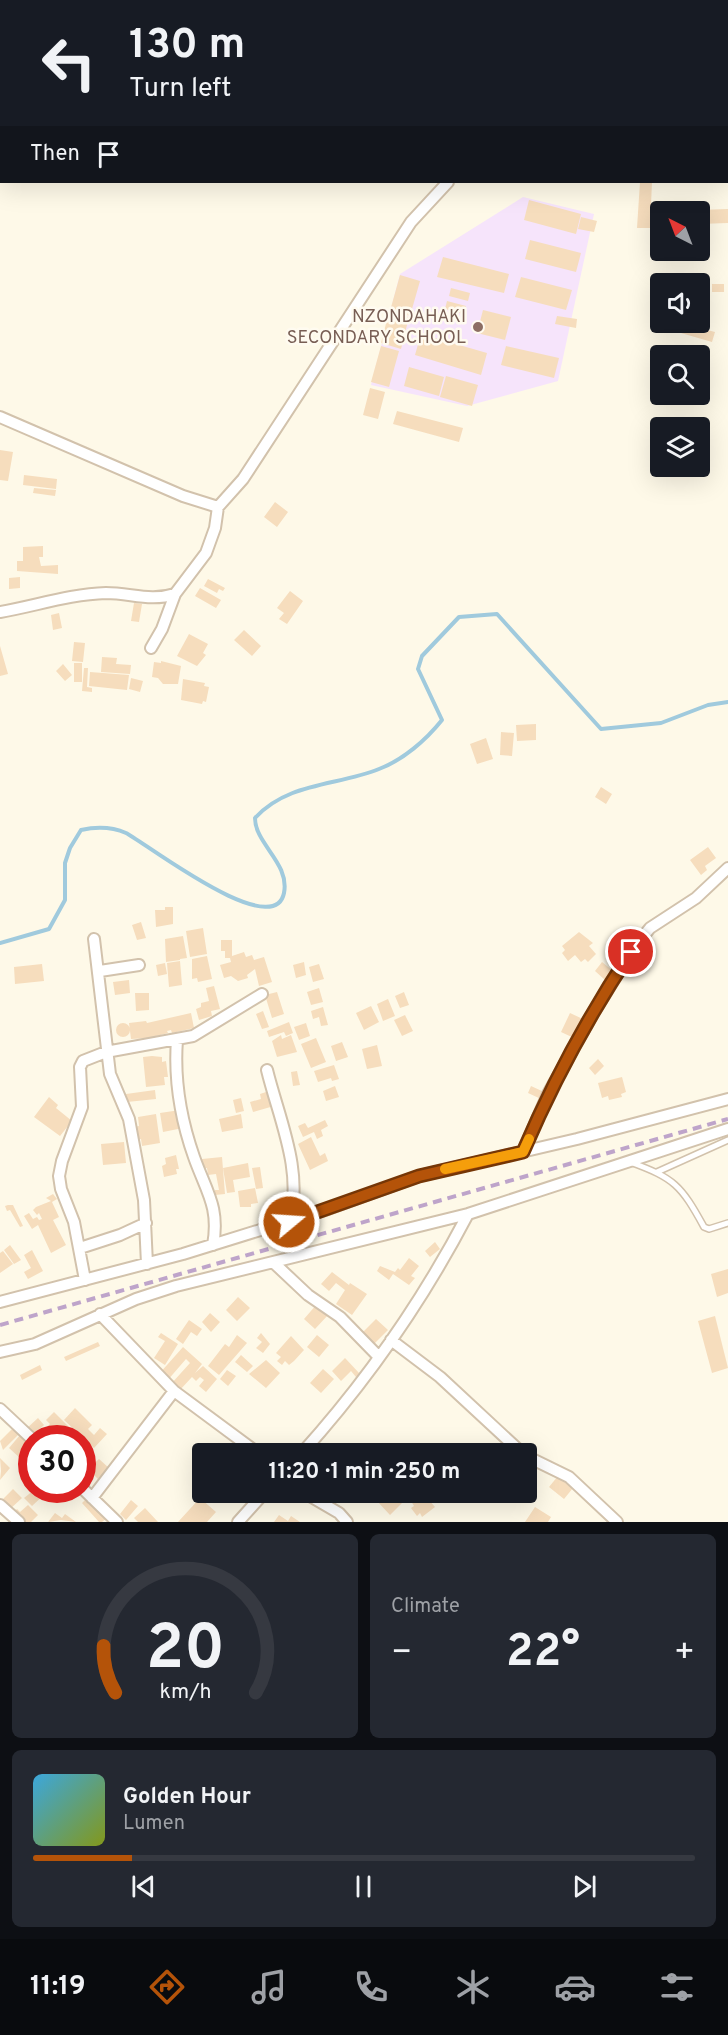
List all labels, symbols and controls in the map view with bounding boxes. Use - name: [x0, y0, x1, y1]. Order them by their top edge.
- text: 130 m: [129, 20, 245, 73]
- icon: left: [30, 24, 108, 102]
- text: Turn left: [129, 72, 231, 106]
- icon: arrive: [92, 138, 125, 171]
- text: Then: [30, 141, 80, 168]
- north arrow: [650, 201, 710, 261]
- map controls: [650, 201, 710, 477]
- button: sound: [650, 273, 710, 333]
- place label: NZONDAHAKI SECONDARY SCHOOL: [287, 306, 466, 350]
- marker: NZONDAHAKI SECONDARY SCHOOL: [471, 320, 485, 334]
- button: search: [650, 345, 710, 405]
- button: layers: [650, 417, 710, 477]
- pin: [605, 926, 656, 977]
- icon: arrive: [614, 935, 647, 968]
- position arrow: [257, 1190, 321, 1254]
- speed limit sign: 30: [18, 1425, 96, 1503]
- text: 11:20 · 1 min · 250 m: [269, 1459, 460, 1486]
- text: Climate: [391, 1594, 460, 1620]
- text: 20: [145, 1612, 225, 1691]
- text: 22°: [506, 1625, 580, 1682]
- text: −: [391, 1633, 412, 1675]
- text: +: [674, 1633, 695, 1675]
- text: km/h: [159, 1679, 211, 1706]
- text: Golden Hour: [123, 1784, 251, 1811]
- text: Lumen: [123, 1811, 185, 1837]
- icon: previous: [127, 1870, 160, 1903]
- icon: pause: [347, 1870, 380, 1903]
- icon: next: [568, 1870, 601, 1903]
- icon: directions: [146, 1966, 188, 2008]
- icon: music: [248, 1966, 290, 2008]
- icon: phone: [350, 1966, 392, 2008]
- icon: climate: [452, 1966, 494, 2008]
- icon: car: [554, 1966, 596, 2008]
- icon: filters: [656, 1966, 698, 2008]
- text: 11:19: [30, 1970, 86, 2004]

